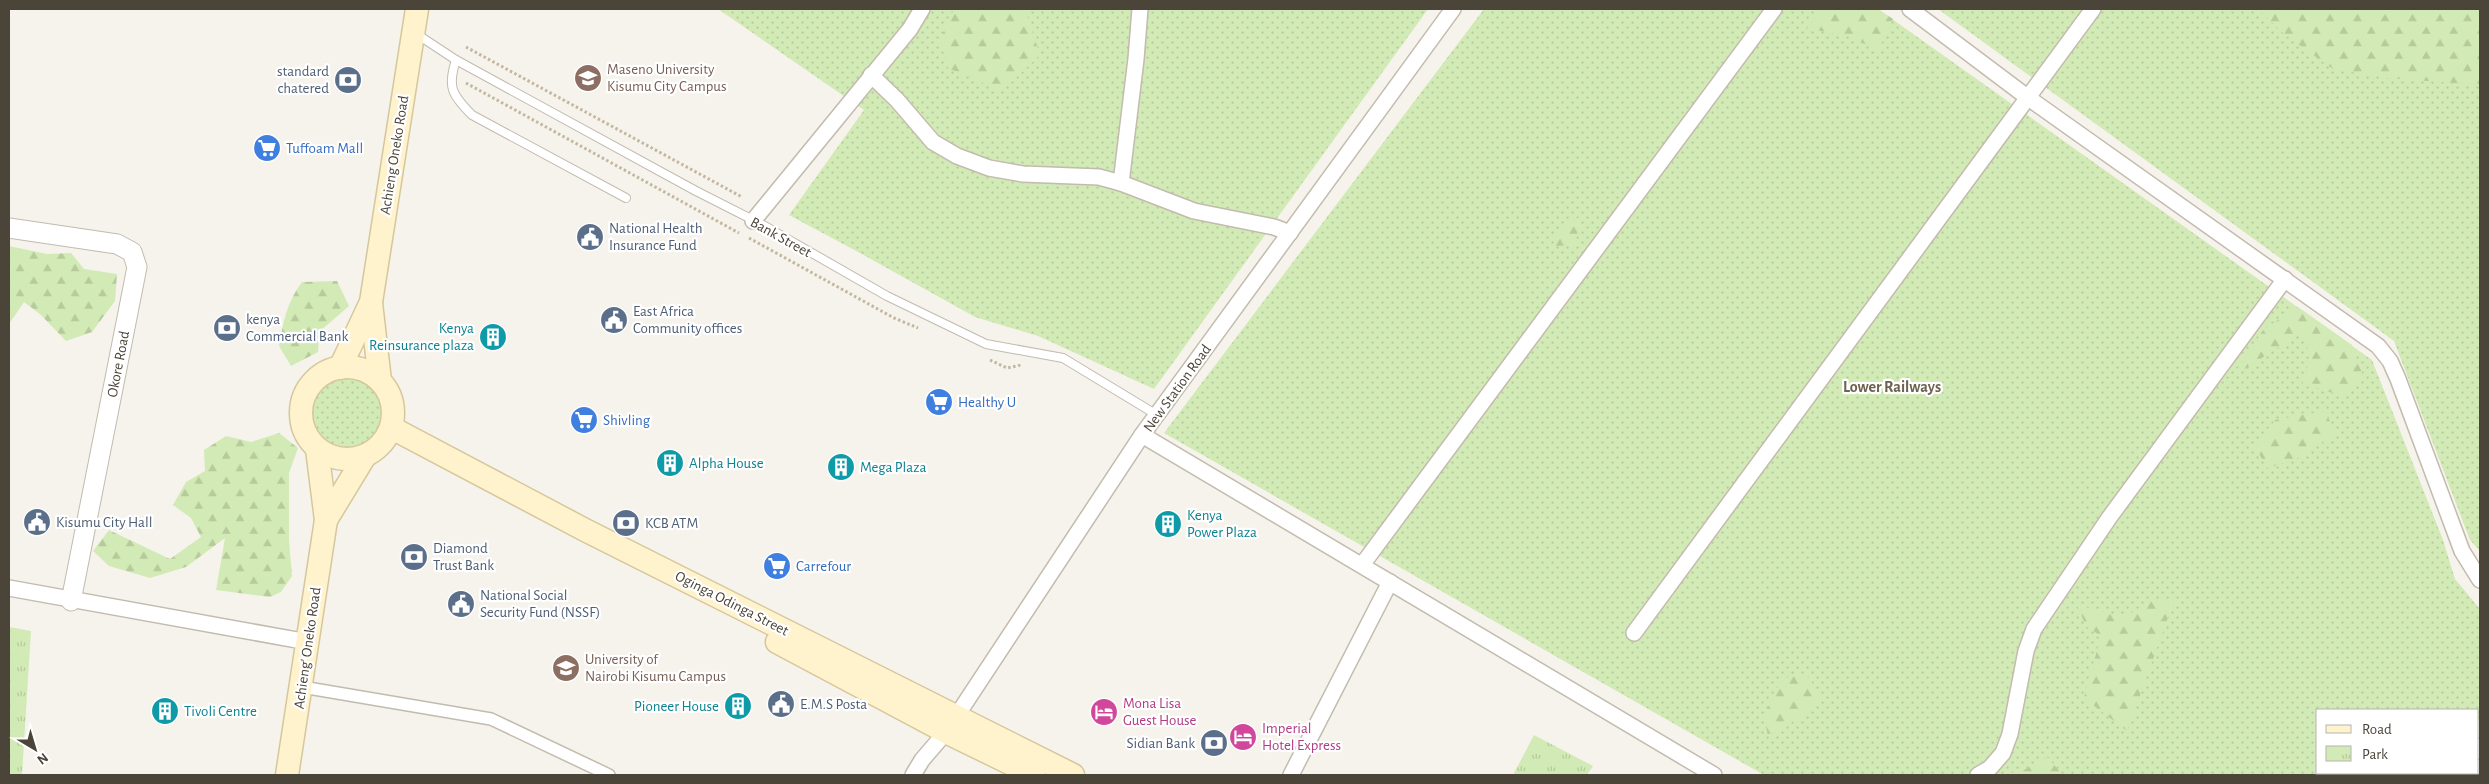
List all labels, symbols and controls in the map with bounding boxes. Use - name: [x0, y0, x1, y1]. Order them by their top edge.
- place label: Maseno University Kisumu City Campus: [607, 62, 727, 94]
- school or university icon: Maseno University Kisumu City Campus: [573, 63, 603, 93]
- place label: standard chatered: [277, 64, 329, 96]
- bank icon: standard chatered: [333, 65, 363, 95]
- street label: Achieng Oneko Road: [378, 94, 411, 216]
- supermarket icon: Tuffoam Mall: [252, 133, 282, 163]
- place label: Tuffoam Mall: [286, 141, 363, 156]
- street label: Bank Street: [748, 215, 814, 260]
- place label: National Health Insurance Fund: [609, 221, 702, 253]
- public building icon: National Health Insurance Fund: [575, 222, 605, 252]
- place label: East Africa Community offices: [633, 304, 742, 336]
- public building icon: East Africa Community offices: [599, 305, 629, 335]
- place label: kenya Commercial Bank: [246, 312, 348, 344]
- bank icon: kenya Commercial Bank: [212, 313, 242, 343]
- place label: Kenya Reinsurance plaza: [369, 321, 474, 353]
- building icon: Kenya Reinsurance plaza: [478, 322, 508, 352]
- street label: Okore Road: [105, 329, 132, 399]
- street label: New Station Road: [1141, 342, 1214, 435]
- district label: Lower Railways: [1843, 379, 1941, 396]
- supermarket icon: Healthy U: [924, 387, 954, 417]
- place label: Healthy U: [958, 395, 1016, 410]
- supermarket icon: Shivling: [569, 405, 599, 435]
- place label: Shivling: [603, 413, 651, 428]
- building icon: Alpha House: [655, 448, 685, 478]
- building icon: Mega Plaza: [826, 452, 856, 482]
- place label: Alpha House: [689, 456, 764, 471]
- place label: Mega Plaza: [860, 460, 926, 475]
- public building icon: Kisumu City Hall: [22, 507, 52, 537]
- bank icon: KCB ATM: [611, 508, 641, 538]
- place label: Kenya Power Plaza: [1187, 508, 1257, 540]
- building icon: Kenya Power Plaza: [1153, 509, 1183, 539]
- place label: Kisumu City Hall: [56, 515, 152, 530]
- place label: KCB ATM: [645, 516, 698, 531]
- place label: Diamond Trust Bank: [433, 541, 494, 573]
- bank icon: Diamond Trust Bank: [399, 542, 429, 572]
- supermarket icon: Carrefour: [762, 551, 792, 581]
- place label: Carrefour: [796, 559, 851, 574]
- street label: Oginga Odinga Street: [673, 568, 791, 639]
- street label: Achieng' Oneko Road: [292, 586, 323, 710]
- place label: National Social Security Fund (NSSF): [480, 588, 600, 620]
- public building icon: National Social Security Fund (NSSF): [446, 589, 476, 619]
- place label: University of Nairobi Kisumu Campus: [585, 652, 726, 684]
- school or university icon: University of Nairobi Kisumu Campus: [551, 653, 581, 683]
- public building icon: E.M.S Posta: [766, 689, 796, 719]
- building icon: Pioneer House: [723, 691, 753, 721]
- building icon: Tivoli Centre: [150, 696, 180, 726]
- place label: Mona Lisa Guest House: [1123, 696, 1197, 728]
- place label: E.M.S Posta: [800, 697, 867, 712]
- hotel icon: Mona Lisa Guest House: [1089, 697, 1119, 727]
- place label: Pioneer House: [634, 699, 719, 714]
- place label: Tivoli Centre: [184, 704, 257, 719]
- legend: [2316, 709, 2479, 774]
- place label: Imperial Hotel Express: [1262, 721, 1341, 753]
- hotel icon: Imperial Hotel Express: [1228, 722, 1258, 752]
- text: Road: [2362, 722, 2392, 737]
- north arrow: [10, 724, 60, 774]
- bank icon: Sidian Bank: [1199, 728, 1229, 758]
- place label: Sidian Bank: [1126, 736, 1195, 751]
- text: Park: [2362, 747, 2388, 762]
- text: N: [34, 750, 51, 767]

